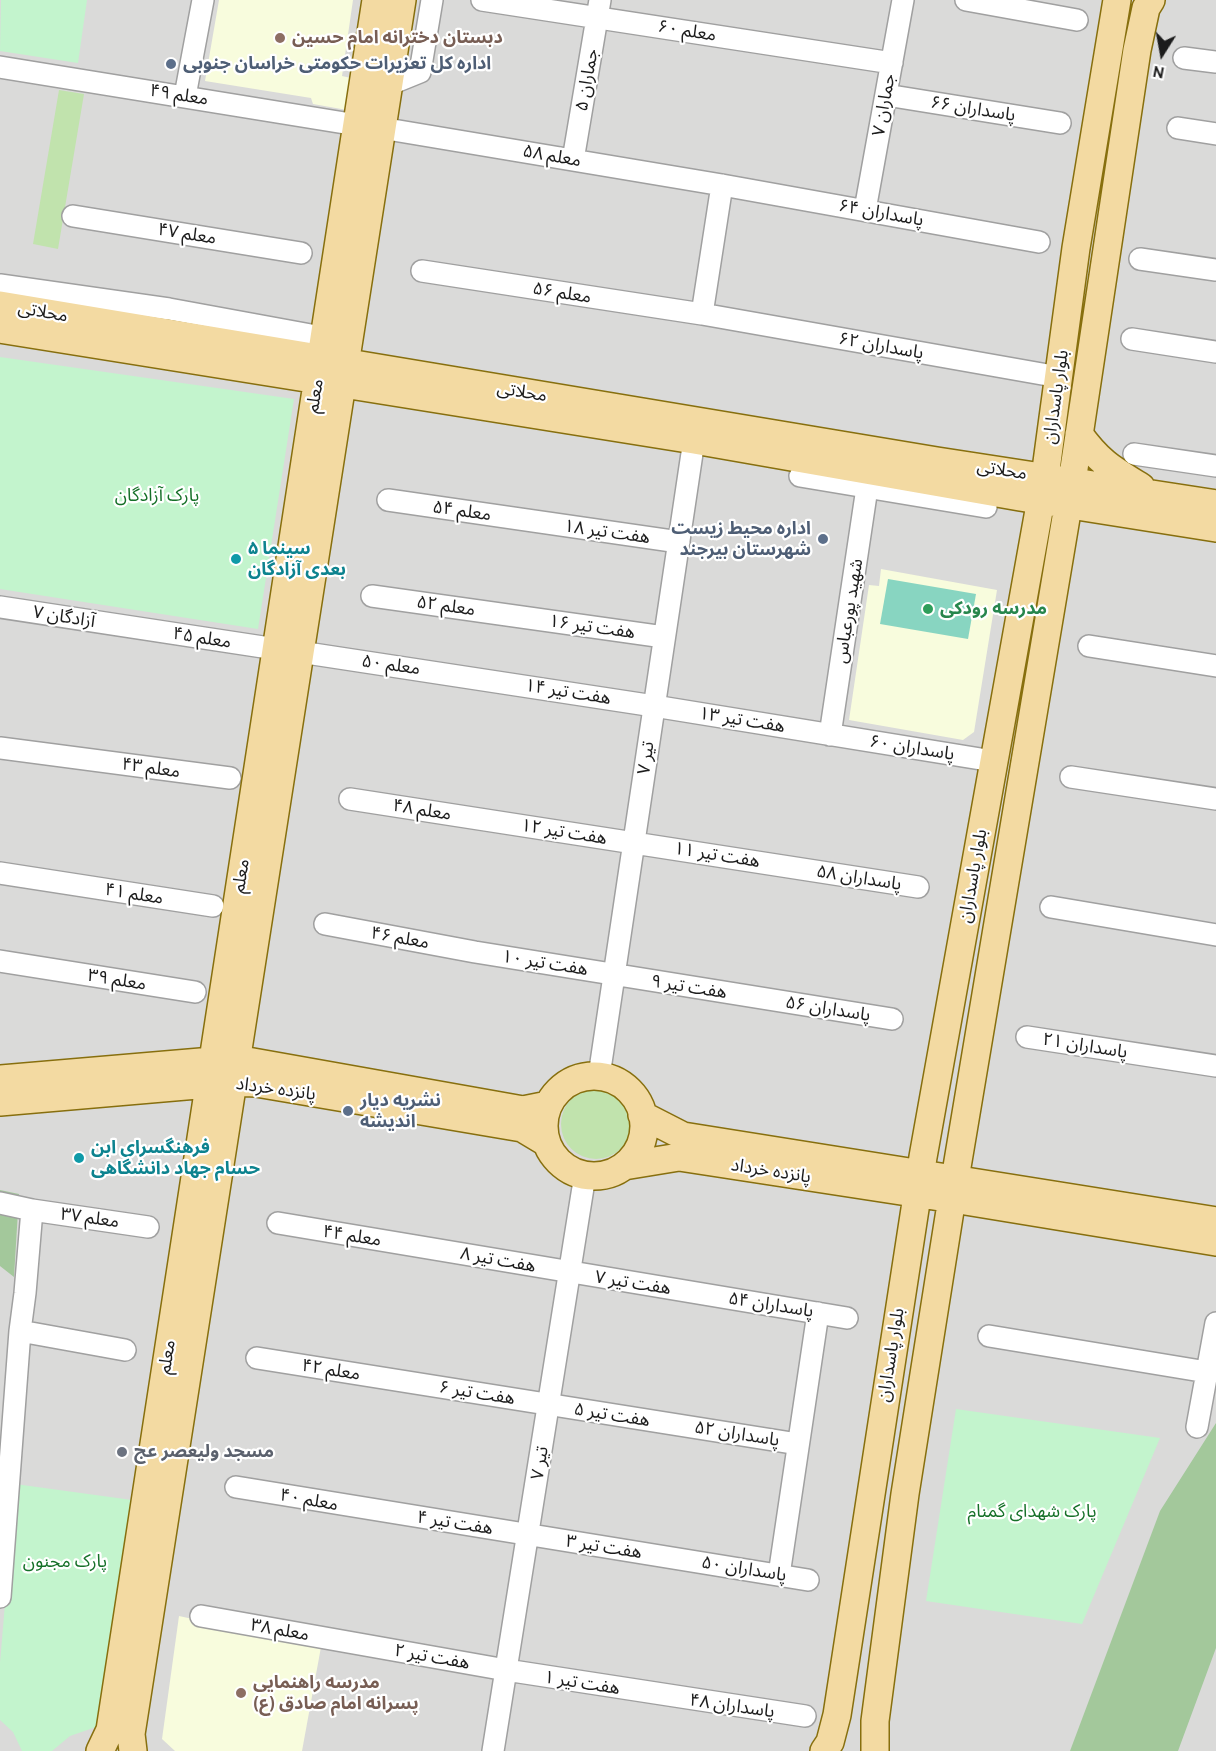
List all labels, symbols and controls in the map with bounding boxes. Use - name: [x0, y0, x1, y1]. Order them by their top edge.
- street label: معلم ۶۰: [656, 16, 718, 46]
- north arrow: [1132, 24, 1192, 84]
- place label: دبستان دخترانه امام حسین: [292, 27, 503, 49]
- marker: دبستان دخترانه امام حسین: [273, 31, 287, 45]
- street label: جماران ۵: [571, 47, 603, 113]
- place label: اداره کل تعزیرات حکومتی خراسان جنوبی: [183, 53, 491, 75]
- marker: اداره کل تعزیرات حکومتی خراسان جنوبی: [164, 57, 178, 71]
- text: N: [1151, 62, 1166, 83]
- street label: جماران ۷: [868, 72, 900, 138]
- street label: معلم ۴۹: [148, 80, 210, 110]
- street label: پاسداران ۶۶: [929, 92, 1017, 126]
- street label: معلم ۵۸: [521, 140, 583, 172]
- street label: پاسداران ۶۴: [837, 195, 925, 231]
- street label: معلم ۴۷: [156, 219, 218, 249]
- street label: معلم ۵۶: [531, 278, 593, 308]
- street label: محلاتی: [16, 297, 70, 327]
- street label: پاسداران ۶۲: [837, 328, 925, 364]
- street label: بلوار پاسداران: [1039, 348, 1073, 446]
- street label: معلم: [302, 377, 328, 415]
- street label: محلاتی: [495, 377, 549, 407]
- street label: محلاتی: [975, 455, 1029, 485]
- park label: پارک آزادگان: [115, 485, 199, 507]
- street label: معلم ۵۴: [431, 496, 493, 526]
- street label: هفت تیر ۱۸: [563, 515, 651, 549]
- place label: اداره محیط زیست شهرستان بیرجند: [671, 518, 811, 560]
- marker: اداره محیط زیست شهرستان بیرجند: [816, 532, 830, 546]
- place label: سینما ۵ بعدی آزادگان: [248, 538, 346, 580]
- marker: سینما ۵ بعدی آزادگان: [229, 552, 243, 566]
- street label: شهید پورعباس: [830, 557, 868, 665]
- street label: معلم ۵۲: [415, 591, 477, 621]
- place label: مدرسه رودکی: [940, 598, 1047, 620]
- street label: آزادگان ۷: [31, 601, 97, 633]
- marker: مدرسه رودکی: [921, 602, 935, 616]
- street label: هفت تیر ۱۶: [548, 610, 636, 644]
- street label: معلم ۴۵: [171, 623, 233, 653]
- street label: معلم ۵۰: [360, 650, 422, 680]
- street label: هفت تیر ۱۴: [523, 675, 613, 709]
- street label: هفت تیر ۱۳: [697, 703, 787, 737]
- street label: پاسداران ۶۰: [868, 731, 956, 765]
- street label: ۷ تیر: [633, 740, 659, 776]
- street label: معلم ۴۳: [120, 753, 182, 783]
- street label: معلم ۴۸: [391, 795, 453, 825]
- street label: هفت تیر ۱۲: [519, 815, 609, 849]
- street label: بلوار پاسداران: [954, 827, 992, 925]
- street label: هفت تیر ۱۱: [672, 838, 762, 872]
- street label: معلم: [228, 857, 254, 895]
- street label: پاسداران ۵۸: [815, 861, 903, 895]
- street label: معلم ۴۱: [103, 879, 165, 909]
- street label: معلم ۴۶: [369, 922, 431, 954]
- street label: هفت تیر ۱۰: [500, 946, 590, 980]
- street label: معلم ۳۹: [86, 965, 148, 995]
- street label: هفت تیر ۹: [650, 970, 728, 1004]
- street label: پاسداران ۵۶: [784, 992, 872, 1026]
- street label: پاسداران ۲۱: [1041, 1029, 1129, 1063]
- street label: پانزده خرداد: [235, 1073, 317, 1105]
- place label: نشریه دیار اندیشه: [360, 1090, 441, 1132]
- marker: نشریه دیار اندیشه: [341, 1104, 355, 1118]
- place label: فرهنگسرای ابن حسام جهاد دانشگاهی: [91, 1137, 260, 1180]
- marker: فرهنگسرای ابن حسام جهاد دانشگاهی: [72, 1151, 86, 1165]
- street label: پانزده خرداد: [729, 1154, 813, 1188]
- street label: معلم ۳۷: [59, 1203, 121, 1233]
- street label: معلم ۴۴: [321, 1221, 383, 1251]
- street label: هفت تیر ۸: [458, 1243, 538, 1277]
- street label: هفت تیر ۷: [594, 1266, 672, 1300]
- street label: پاسداران ۵۴: [727, 1288, 815, 1322]
- street label: بلوار پاسداران: [873, 1306, 909, 1404]
- street label: معلم: [154, 1338, 180, 1376]
- street label: معلم ۴۲: [300, 1355, 362, 1385]
- street label: هفت تیر ۶: [438, 1376, 516, 1410]
- street label: هفت تیر ۵: [573, 1398, 651, 1432]
- street label: پاسداران ۵۲: [693, 1417, 781, 1451]
- place label: مسجد ولیعصر عج: [134, 1441, 274, 1463]
- marker: مسجد ولیعصر عج: [115, 1445, 129, 1459]
- street label: ۷ تیر: [527, 1445, 553, 1481]
- street label: معلم ۴۰: [278, 1484, 340, 1516]
- park label: پارک شهدای گمنام: [967, 1501, 1097, 1523]
- street label: هفت تیر ۴: [416, 1506, 494, 1540]
- street label: هفت تیر ۳: [565, 1530, 643, 1564]
- park label: پارک مجنون: [23, 1551, 107, 1573]
- street label: پاسداران ۵۰: [700, 1552, 788, 1586]
- street label: معلم ۳۸: [249, 1614, 311, 1646]
- street label: هفت تیر ۲: [392, 1640, 472, 1674]
- street label: هفت تیر ۱: [543, 1666, 621, 1700]
- place label: مدرسه راهنمایی پسرانه امام صادق (ع): [253, 1672, 419, 1714]
- marker: مدرسه راهنمایی پسرانه امام صادق (ع): [234, 1686, 248, 1700]
- street label: پاسداران ۴۸: [688, 1689, 776, 1723]

